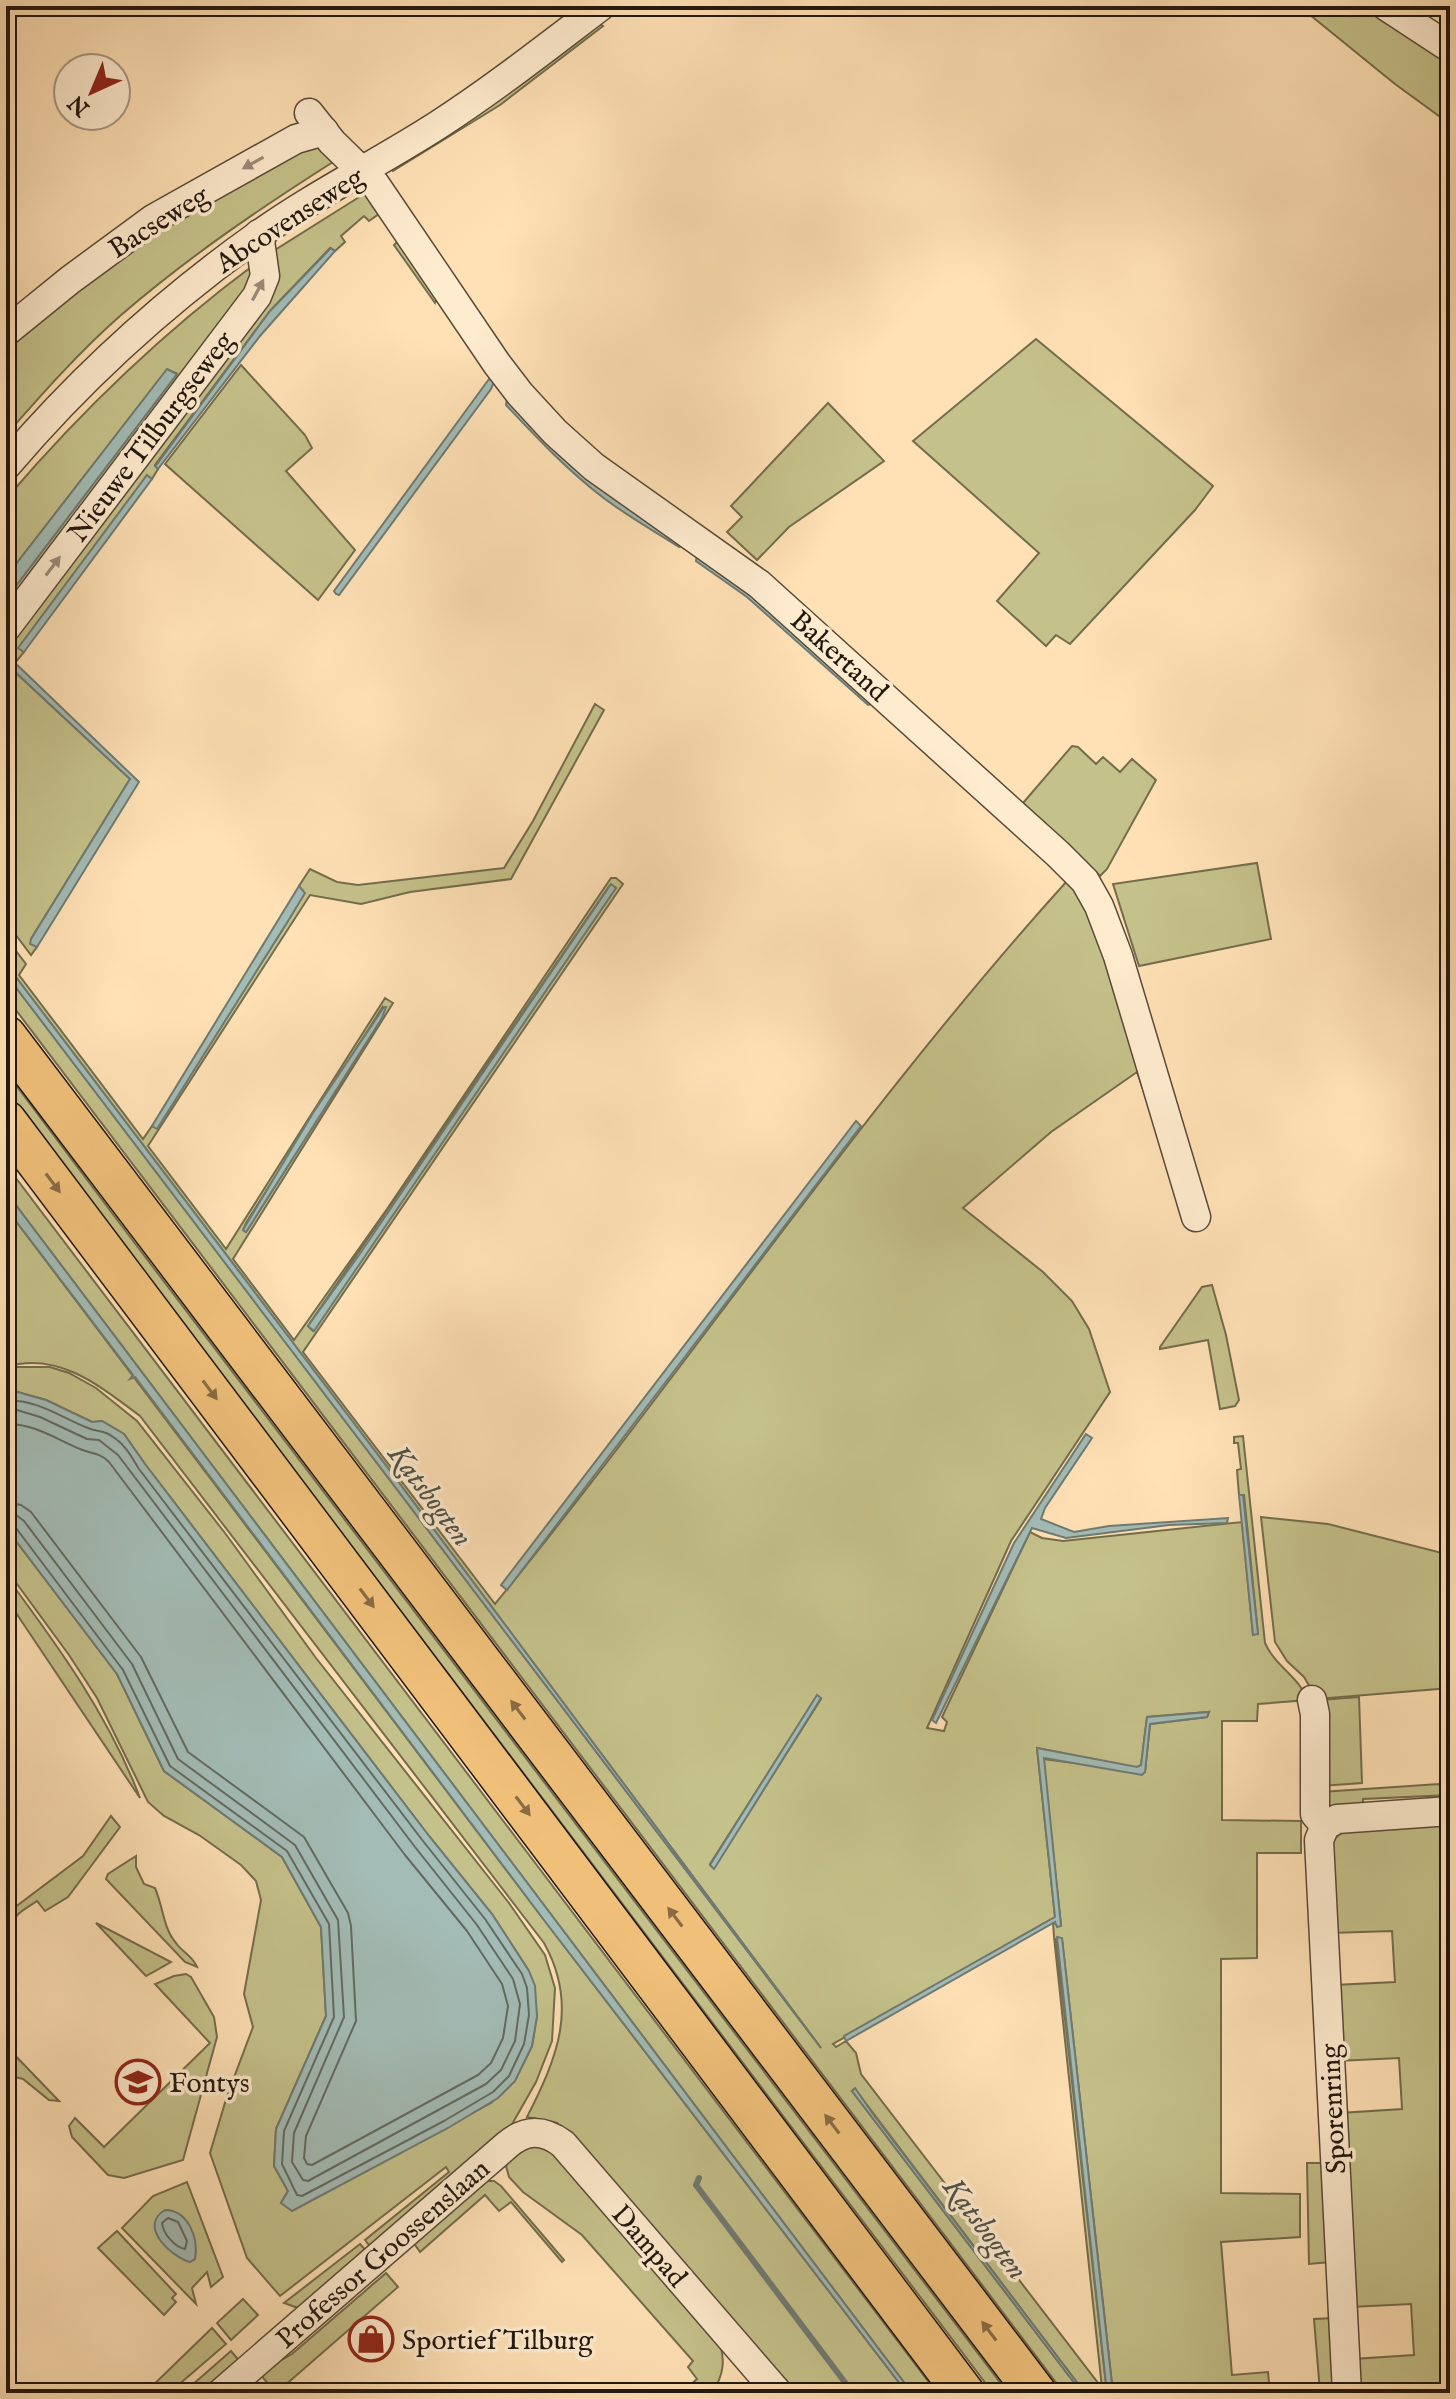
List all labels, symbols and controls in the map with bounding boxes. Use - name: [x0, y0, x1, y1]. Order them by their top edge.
- north arrow: [52, 52, 132, 132]
- text: N: [63, 88, 97, 122]
- one-way arrow: [242, 156, 264, 170]
- street label: Abcovenseweg: [209, 160, 372, 283]
- street label: Bacseweg: [103, 178, 217, 268]
- one-way arrow: [251, 279, 265, 301]
- street label: Nieuwe Tilburgseweg: [61, 324, 243, 550]
- one-way arrow: [44, 556, 60, 576]
- street label: Bakertand: [782, 604, 895, 710]
- one-way arrow: [45, 1173, 61, 1193]
- one-way arrow: [202, 1380, 218, 1400]
- water label: Katsbogten: [378, 1436, 480, 1555]
- one-way arrow: [358, 1588, 374, 1608]
- one-way arrow: [510, 1699, 526, 1720]
- one-way arrow: [514, 1796, 530, 1816]
- one-way arrow: [667, 1906, 683, 1927]
- street label: Sporenring: [1314, 2042, 1355, 2175]
- school or university icon: Fontys: [114, 2058, 162, 2106]
- place label: Fontys: [169, 2067, 250, 2102]
- one-way arrow: [825, 2113, 841, 2134]
- street label: Professor Goossenslaan: [270, 2152, 498, 2357]
- water label: Katsbogten: [933, 2169, 1035, 2288]
- street label: Dampad: [603, 2198, 694, 2295]
- shop icon: Sportief Tilburg: [347, 2315, 395, 2363]
- one-way arrow: [982, 2321, 998, 2341]
- place label: Sportief Tilburg: [402, 2324, 594, 2359]

